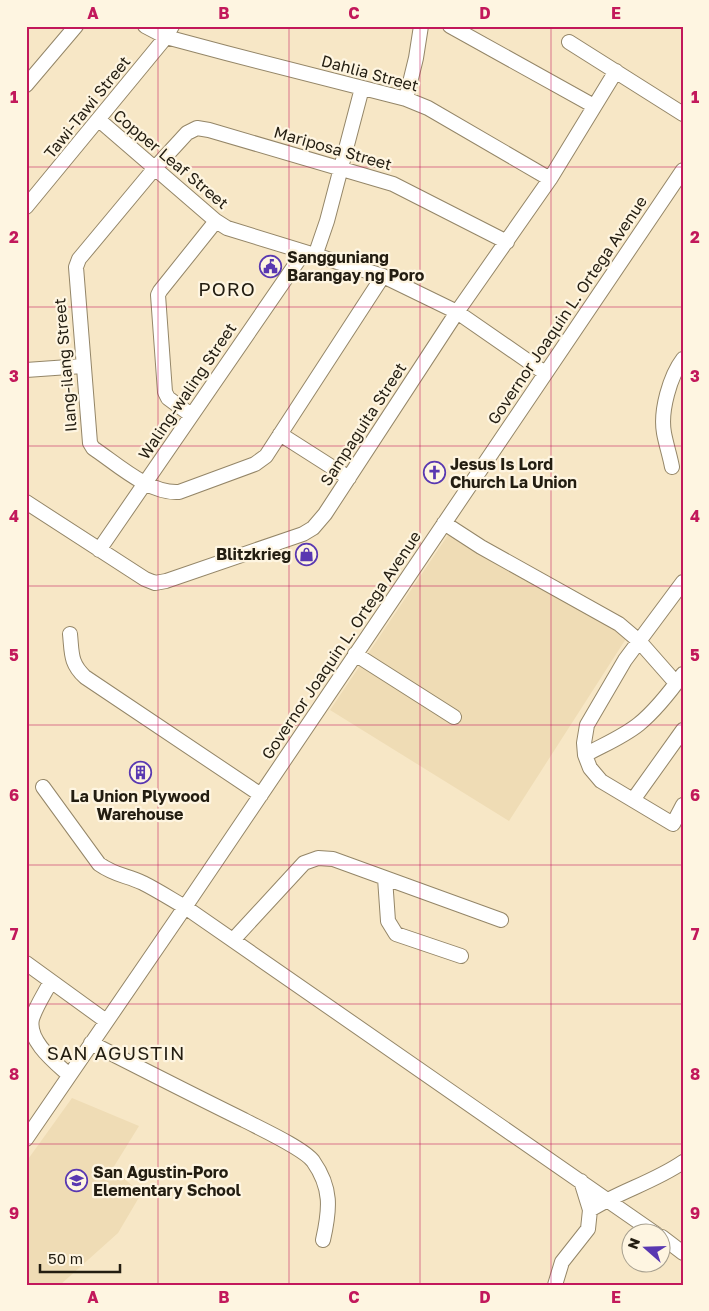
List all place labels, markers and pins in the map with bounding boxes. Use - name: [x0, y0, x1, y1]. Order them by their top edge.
- place label: Sangguniang Barangay ng Poro: [287, 247, 425, 285]
- public building icon: Sangguniang Barangay ng Poro: [259, 254, 283, 278]
- place label: Jesus Is Lord Church La Union: [450, 454, 577, 492]
- church icon: Jesus Is Lord Church La Union: [422, 461, 446, 485]
- shop icon: Blitzkrieg: [295, 542, 319, 566]
- place label: Blitzkrieg: [216, 544, 291, 564]
- building icon: La Union Plywood Warehouse: [128, 760, 152, 784]
- place label: La Union Plywood Warehouse: [70, 786, 210, 824]
- place label: San Agustin-Poro Elementary School: [93, 1162, 242, 1200]
- school or university icon: San Agustin-Poro Elementary School: [65, 1169, 89, 1193]

